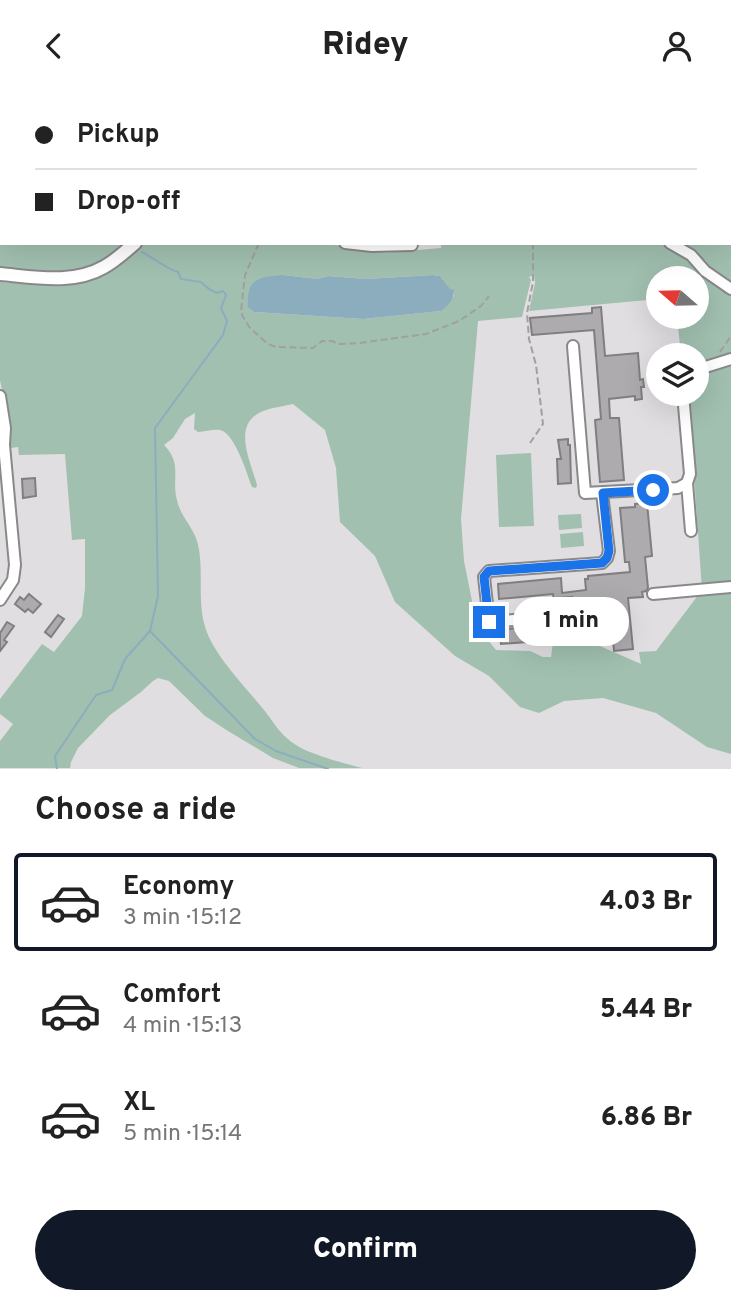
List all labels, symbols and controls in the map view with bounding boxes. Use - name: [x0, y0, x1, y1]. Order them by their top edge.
- text: Ridey: [322, 26, 409, 66]
- icon: back: [35, 27, 73, 65]
- icon: person: [658, 27, 696, 65]
- text: Pickup: [77, 119, 160, 152]
- text: Drop-off: [77, 186, 180, 219]
- north arrow: [646, 266, 709, 329]
- map controls: [646, 266, 709, 406]
- button: layers: [646, 343, 709, 406]
- route start: [637, 474, 669, 506]
- callout: 1 min: [514, 597, 629, 647]
- route end: [473, 606, 505, 638]
- text: 1 min: [543, 607, 599, 636]
- text: Choose a ride: [35, 791, 236, 831]
- icon: car: [39, 871, 102, 934]
- text: Economy: [123, 871, 234, 904]
- text: 4.03 Br: [600, 886, 692, 919]
- text: 3 min · 15:12: [123, 904, 242, 933]
- icon: car: [39, 979, 102, 1042]
- text: Comfort: [123, 979, 221, 1012]
- text: 5.44 Br: [600, 994, 692, 1027]
- text: 4 min · 15:13: [123, 1012, 242, 1041]
- icon: car: [39, 1087, 102, 1150]
- text: XL: [123, 1087, 155, 1120]
- text: 6.86 Br: [601, 1102, 692, 1135]
- text: 5 min · 15:14: [123, 1120, 242, 1149]
- button: Confirm: [35, 1210, 696, 1290]

